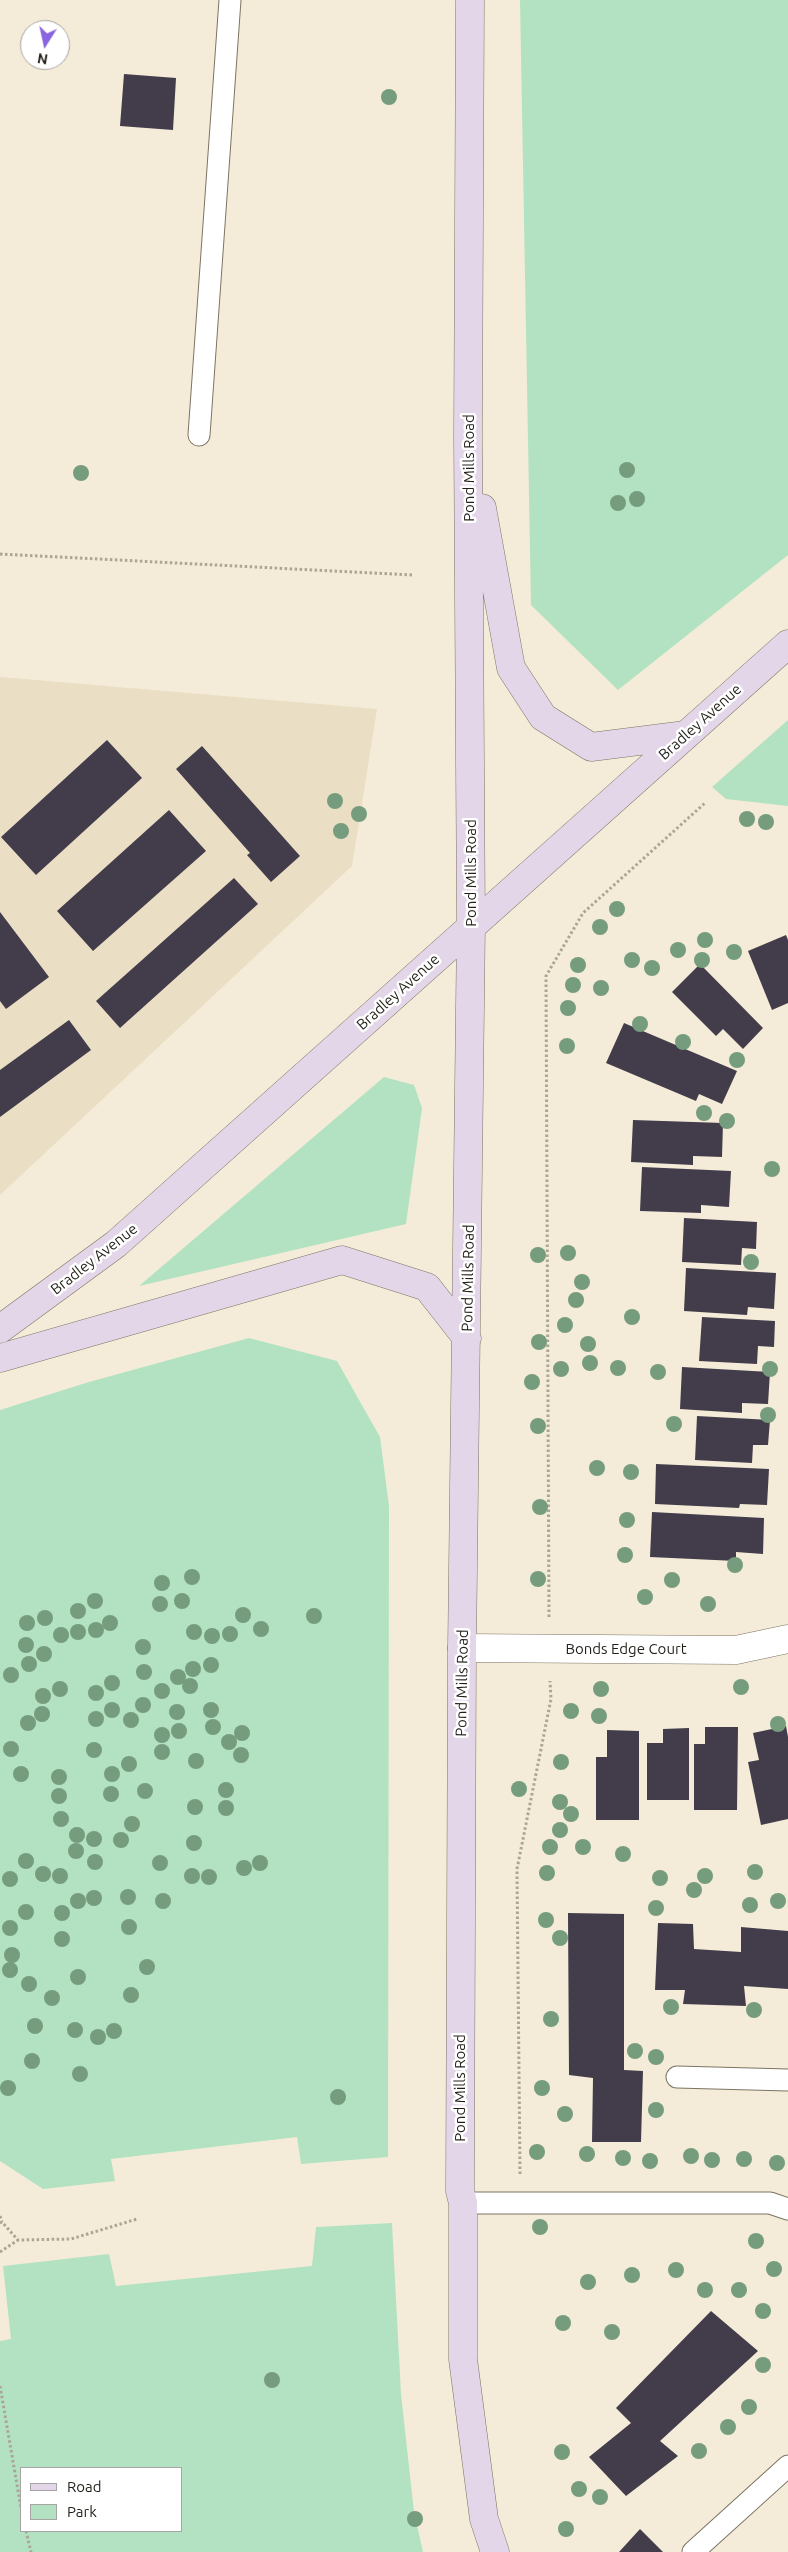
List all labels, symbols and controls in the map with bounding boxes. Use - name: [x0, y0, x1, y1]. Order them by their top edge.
- north arrow: [20, 20, 70, 70]
- text: N: [36, 50, 49, 68]
- street label: Pond Mills Road: [460, 414, 478, 522]
- street label: Bradley Avenue: [655, 680, 745, 764]
- street label: Pond Mills Road: [462, 819, 480, 927]
- street label: Bradley Avenue: [353, 950, 443, 1034]
- street label: Bradley Avenue: [47, 1220, 141, 1298]
- street label: Pond Mills Road: [458, 1224, 478, 1332]
- street label: Pond Mills Road: [452, 1629, 472, 1737]
- street label: Bonds Edge Court: [565, 1640, 687, 1658]
- street label: Pond Mills Road: [451, 2034, 469, 2142]
- legend: [20, 2467, 182, 2532]
- text: Road: [67, 2478, 102, 2495]
- text: Park: [67, 2503, 97, 2520]

